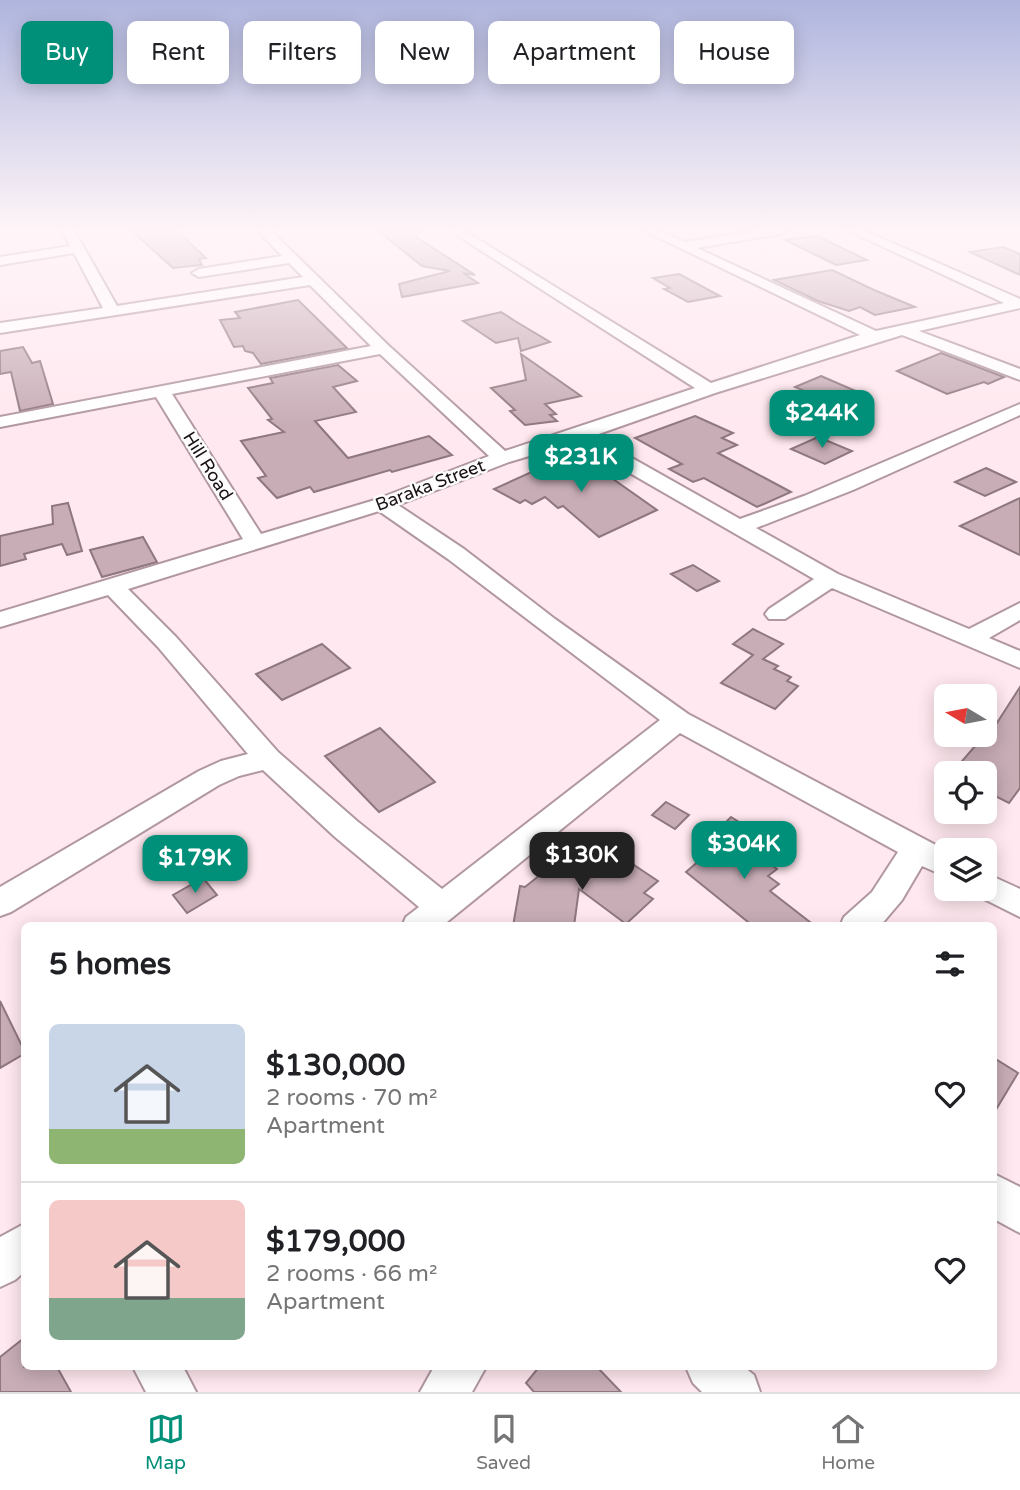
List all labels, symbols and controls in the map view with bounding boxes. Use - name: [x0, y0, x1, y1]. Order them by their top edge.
- chip: Buy: [21, 21, 113, 84]
- chip: Rent: [127, 21, 229, 84]
- chip: Filters: [243, 21, 361, 84]
- chip: New: [375, 21, 474, 84]
- chip: Apartment: [488, 21, 660, 84]
- chip: House: [674, 21, 794, 84]
- pin: $244K: [773, 391, 871, 450]
- text: $244K: [786, 399, 858, 427]
- street label: Hill Road: [178, 428, 238, 504]
- pin: $231K: [532, 434, 630, 494]
- text: $231K: [545, 443, 617, 471]
- street label: Baraka Street: [372, 454, 488, 516]
- north arrow: [934, 684, 998, 747]
- map controls: [934, 684, 997, 901]
- button: locate: [934, 761, 997, 824]
- pin: $304K: [695, 822, 793, 881]
- text: $304K: [708, 830, 780, 858]
- pin: $130K: [533, 832, 631, 892]
- pin: $179K: [146, 836, 244, 895]
- button: layers: [934, 838, 997, 901]
- text: $130K: [546, 841, 618, 869]
- text: $179K: [159, 844, 231, 872]
- icon: filters: [931, 945, 969, 983]
- text: 5 homes: [49, 946, 171, 983]
- text: $130,000: [266, 1047, 405, 1084]
- icon: home: [105, 1052, 189, 1136]
- icon: heart: [931, 1075, 969, 1113]
- text: 2 rooms · 70 m²: [266, 1084, 437, 1112]
- text: Apartment: [266, 1112, 385, 1140]
- text: $179,000: [266, 1223, 405, 1260]
- icon: home: [105, 1228, 189, 1312]
- icon: heart: [931, 1251, 969, 1289]
- text: 2 rooms · 66 m²: [266, 1260, 437, 1288]
- text: Apartment: [266, 1288, 385, 1316]
- tab: Map: [145, 1410, 186, 1474]
- tab: Saved: [476, 1410, 531, 1474]
- tab: Home: [821, 1410, 875, 1474]

